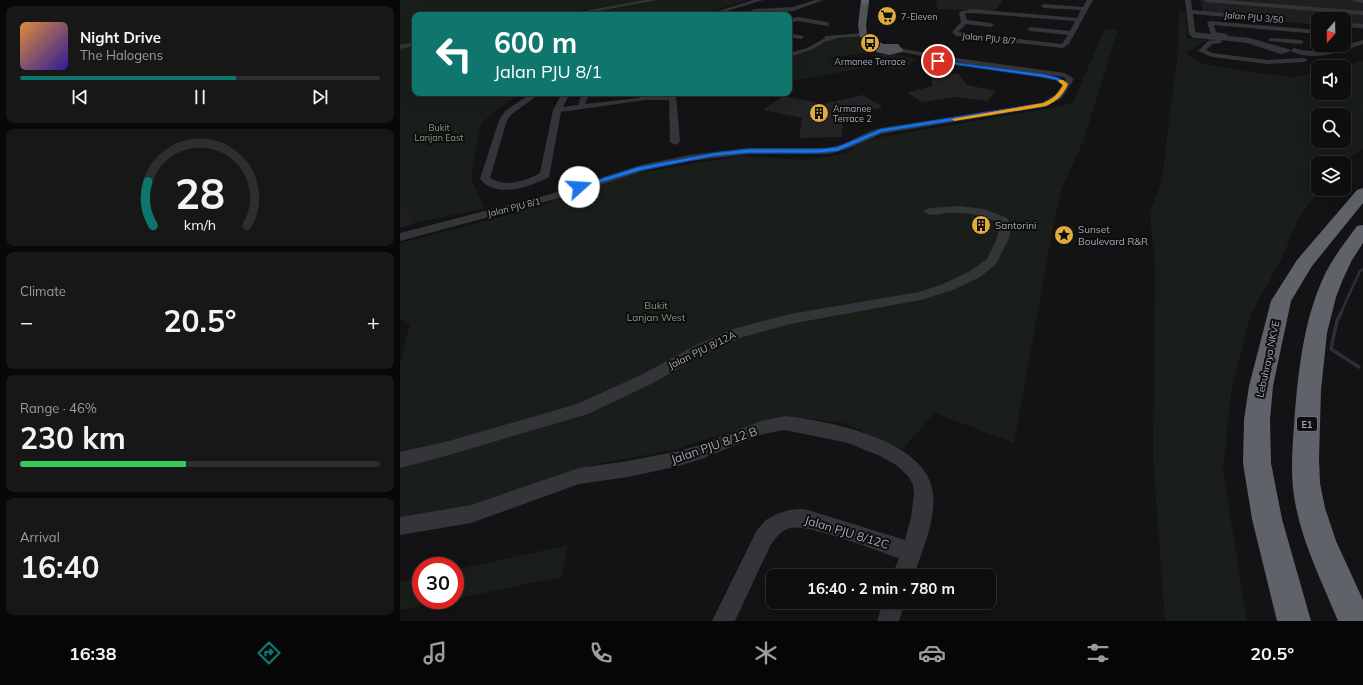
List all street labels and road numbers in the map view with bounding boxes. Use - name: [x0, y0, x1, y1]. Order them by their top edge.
- street label: Jalan PJU 3/50: [1224, 9, 1284, 25]
- street label: Jalan PJU 8/7: [962, 30, 1016, 46]
- street label: Jalan PJU 8/1: [486, 195, 542, 219]
- street label: Lebuhraya NKVE: [1253, 319, 1283, 399]
- street label: Jalan PJU 8/12A: [666, 328, 738, 372]
- road number: E1: [1297, 417, 1317, 431]
- street label: Jalan PJU 8/12 B: [669, 423, 759, 467]
- street label: Jalan PJU 8/12C: [803, 512, 891, 552]

